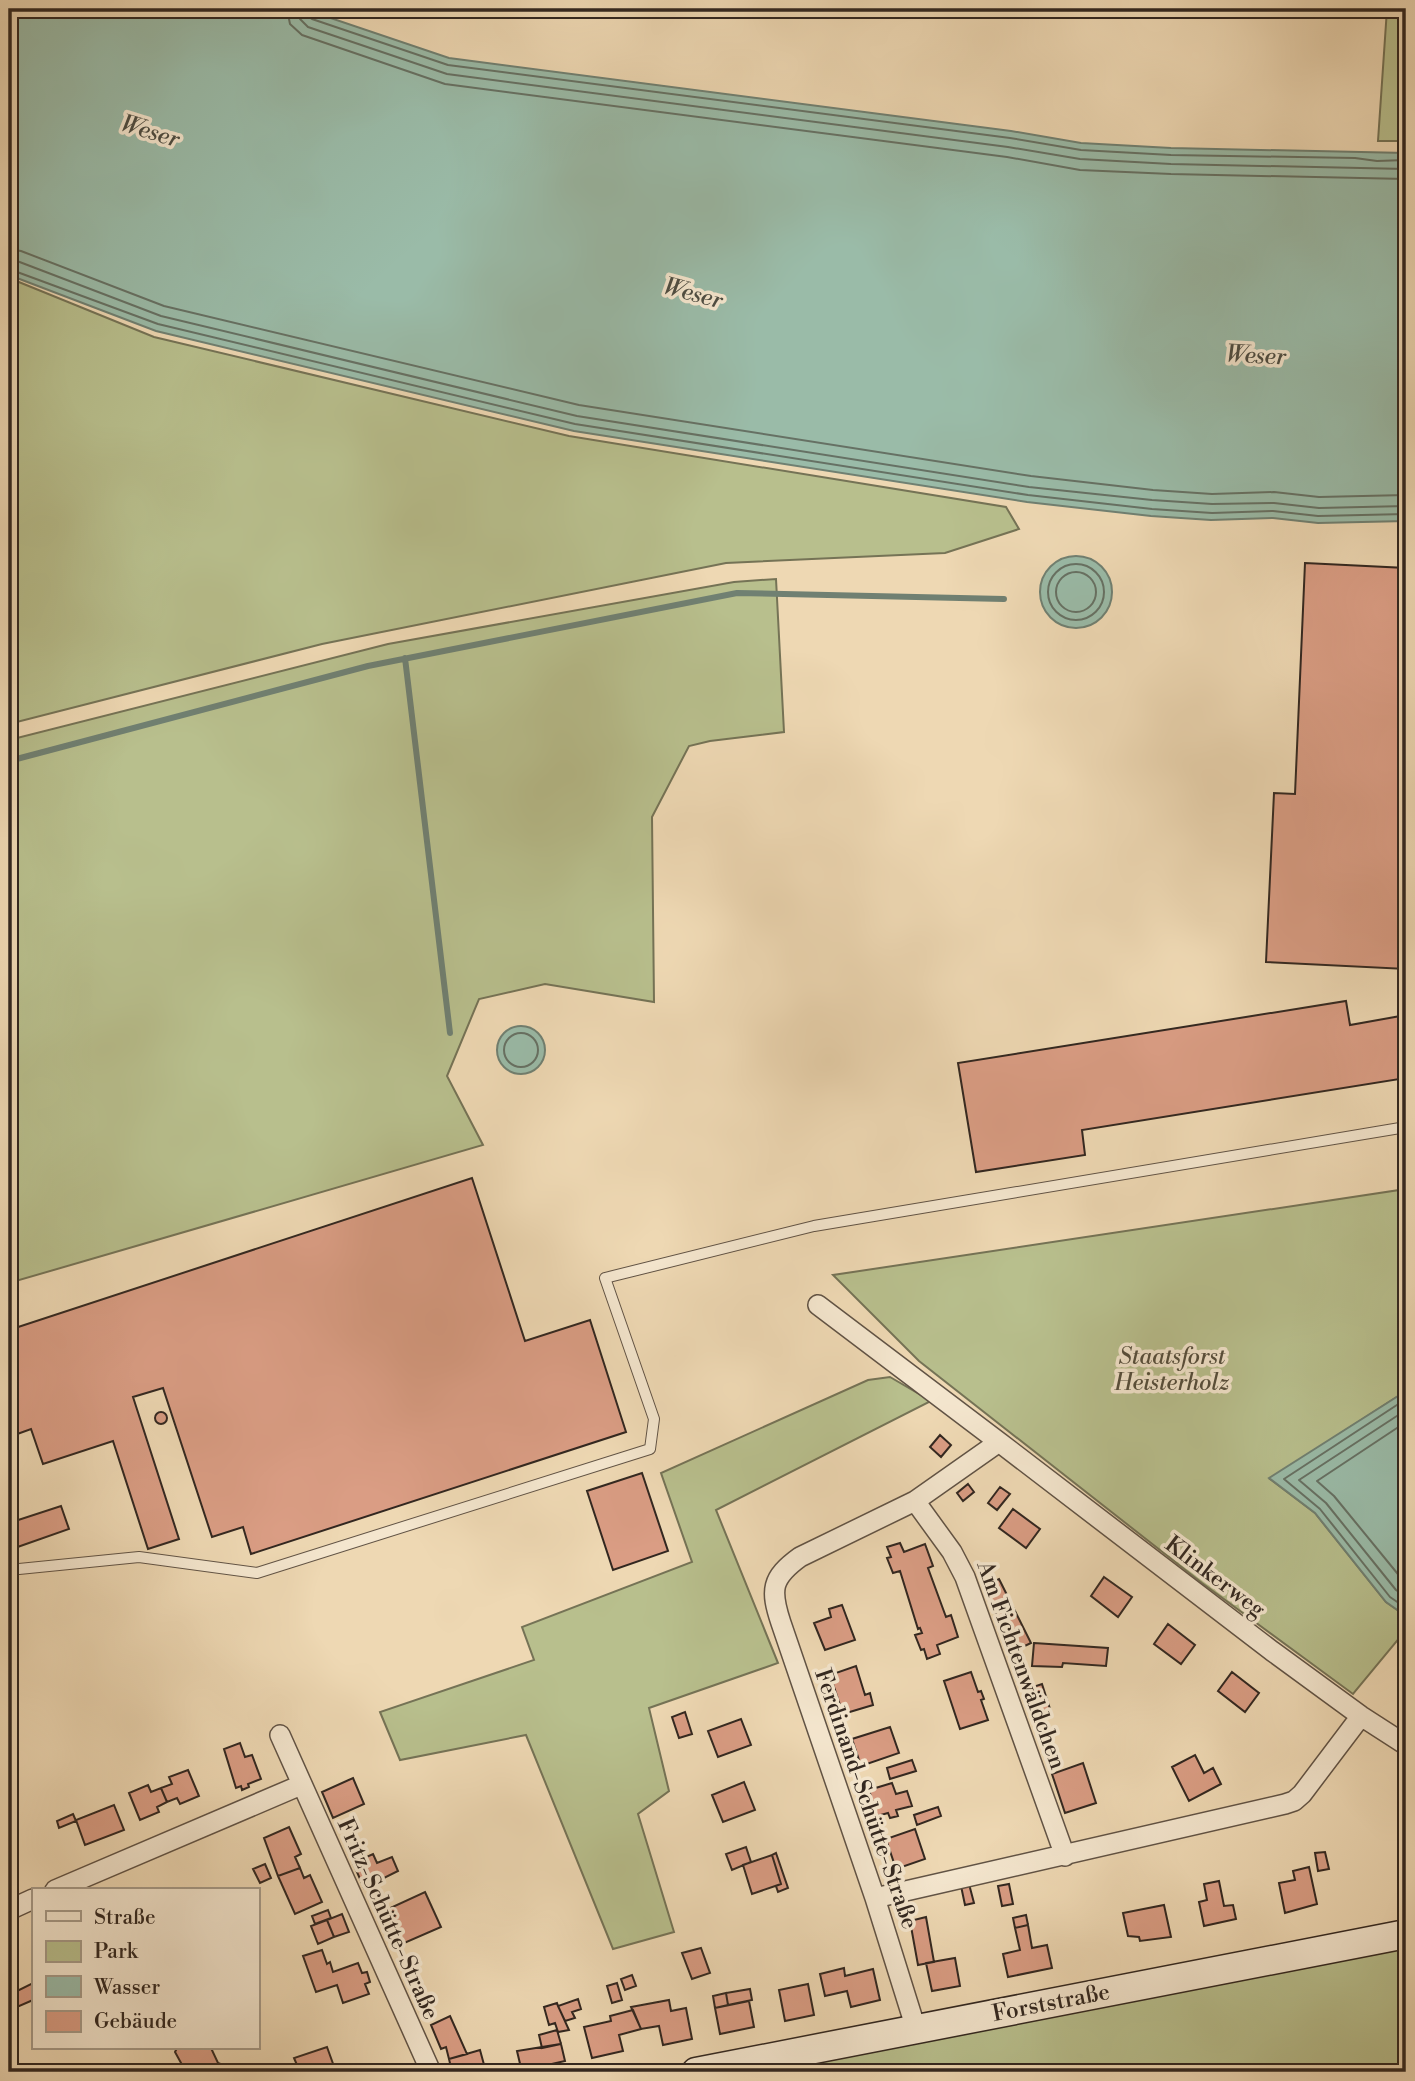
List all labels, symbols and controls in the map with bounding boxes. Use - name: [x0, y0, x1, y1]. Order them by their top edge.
- water label: Weser: [117, 109, 184, 155]
- water label: Weser: [660, 272, 727, 316]
- water label: Weser: [1225, 339, 1288, 373]
- park label: Staatsforst Heisterholz: [1113, 1343, 1230, 1397]
- street label: Klinkerweg: [1159, 1530, 1271, 1624]
- street label: Am Fichtenwäldchen: [970, 1556, 1072, 1773]
- street label: Ferdinand-Schütte-Straße: [808, 1665, 924, 1933]
- street label: Fritz-Schütte-Straße: [331, 1814, 445, 2024]
- legend: [32, 1888, 259, 2050]
- text: Straße: [94, 1905, 156, 1931]
- text: Park: [94, 1939, 139, 1965]
- text: Wasser: [93, 1975, 160, 2001]
- street label: Forststraße: [990, 1978, 1112, 2028]
- text: Gebäude: [94, 2009, 177, 2035]

